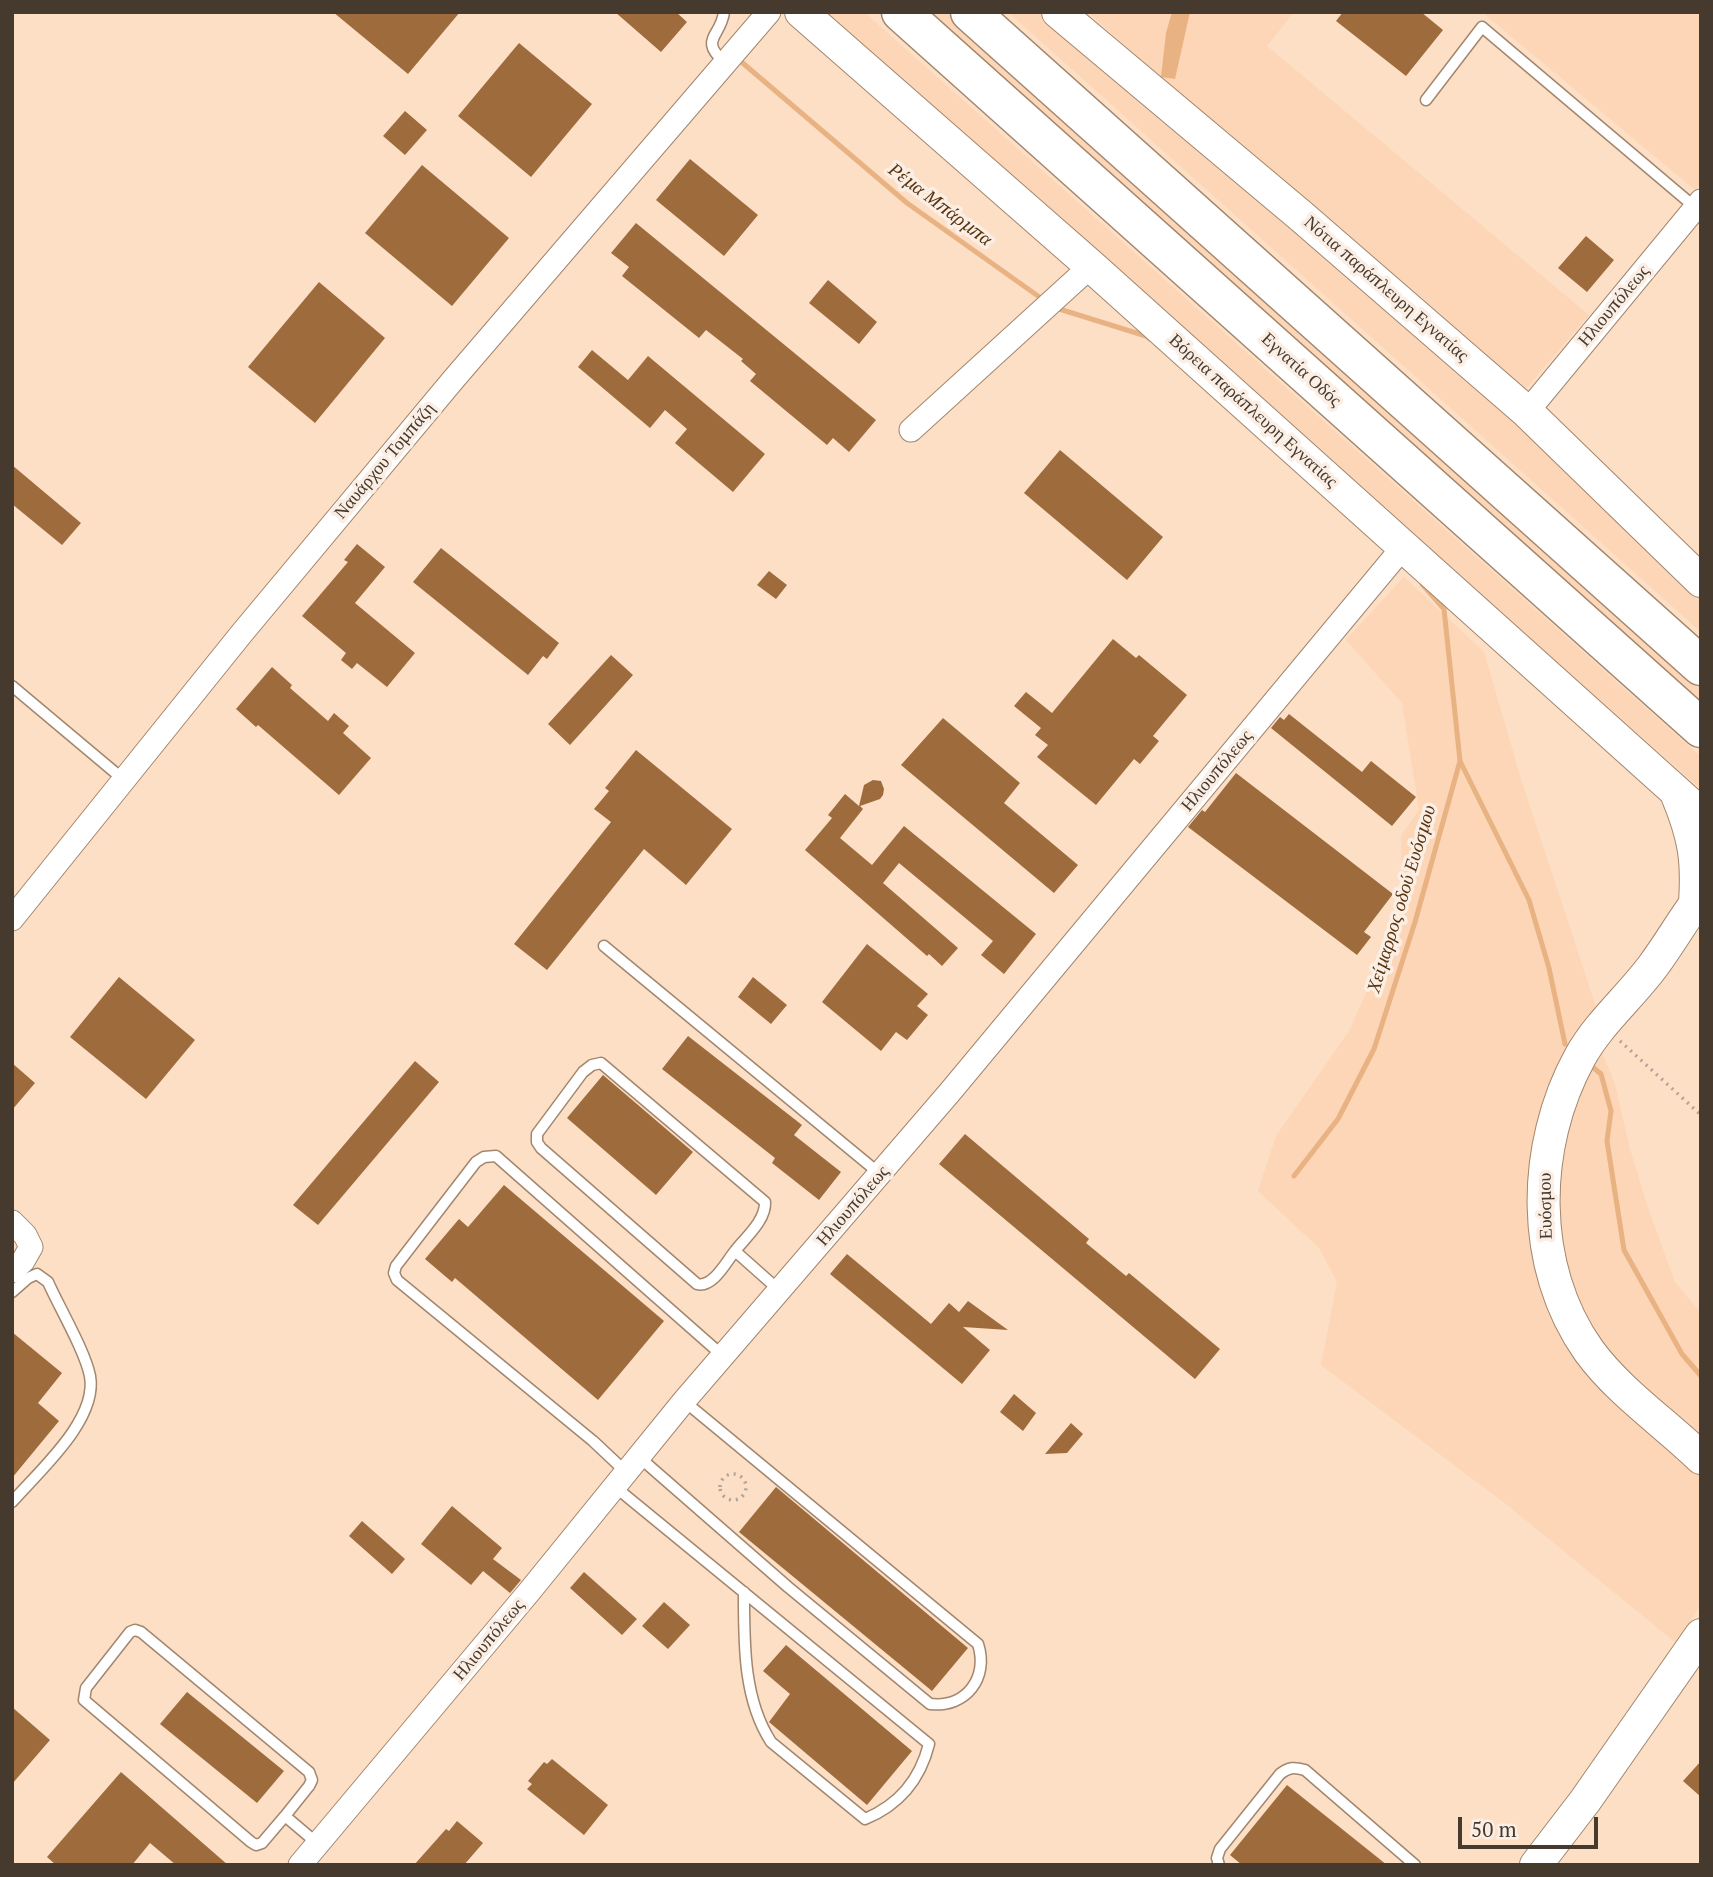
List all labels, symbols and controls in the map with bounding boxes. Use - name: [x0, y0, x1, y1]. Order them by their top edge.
- water label: Ρέμα Μπάρμπα: [884, 159, 996, 251]
- street label: Νότια παράπλευρη Εγνατίας: [1299, 212, 1473, 366]
- street label: Ηλιουπόλεως: [1574, 261, 1654, 351]
- street label: Εγνατία Οδός: [1257, 329, 1345, 411]
- street label: Βόρεια παράπλευρη Εγνατίας: [1164, 330, 1342, 492]
- street label: Ναυάρχου Τομπάζη: [330, 398, 440, 524]
- street label: Ηλιουπόλεως: [1177, 726, 1257, 816]
- water label: Χείμαρρος οδού Ευόσμου: [1363, 803, 1441, 995]
- street label: Ηλιουπόλεως: [812, 1161, 894, 1251]
- street label: Ευόσμου: [1535, 1172, 1557, 1240]
- street label: Ηλιουπόλεως: [449, 1595, 529, 1685]
- scale bar: [1461, 1804, 1601, 1848]
- text: 50 m: [1471, 1815, 1517, 1843]

